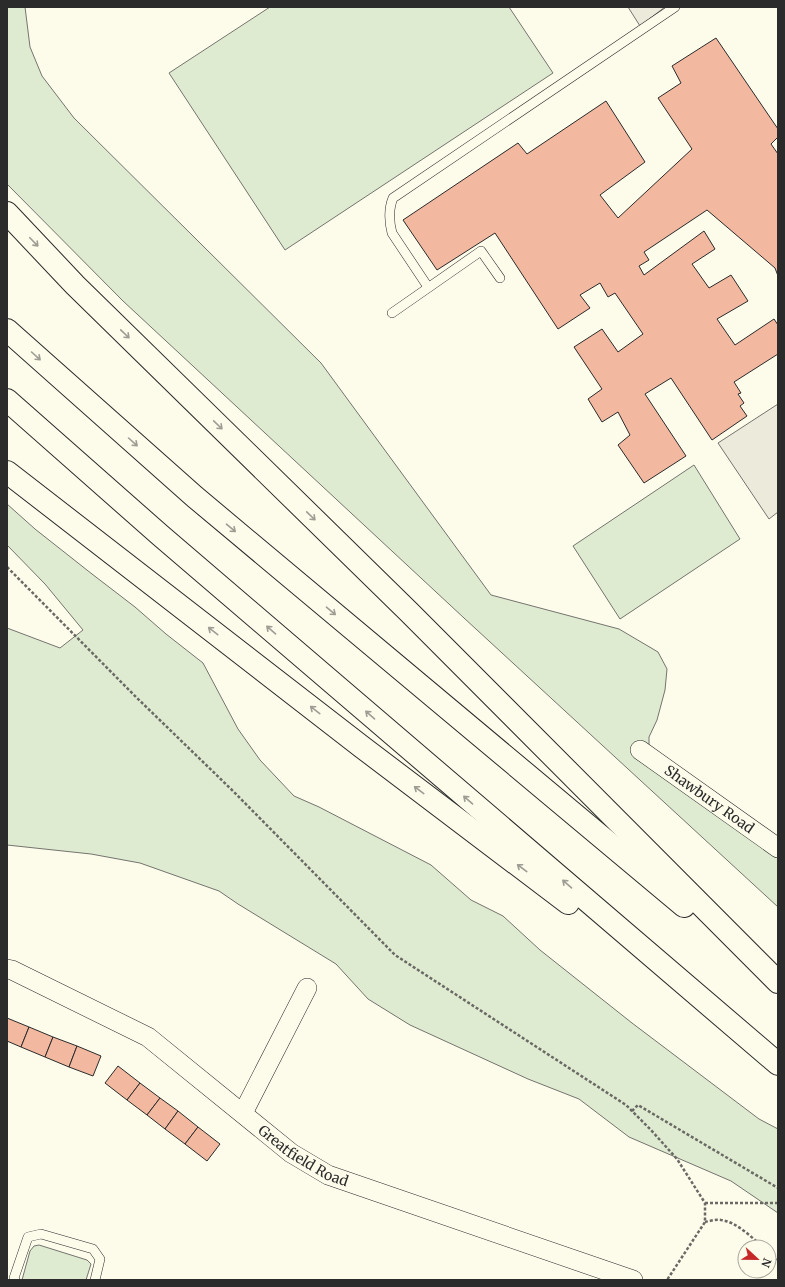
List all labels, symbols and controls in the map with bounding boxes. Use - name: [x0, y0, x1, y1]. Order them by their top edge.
- one-way arrow: [29, 237, 39, 247]
- one-way arrow: [120, 329, 130, 339]
- one-way arrow: [31, 351, 41, 361]
- one-way arrow: [213, 420, 223, 430]
- one-way arrow: [128, 438, 138, 447]
- one-way arrow: [306, 511, 316, 521]
- one-way arrow: [226, 523, 237, 532]
- one-way arrow: [326, 607, 336, 616]
- one-way arrow: [266, 626, 276, 635]
- one-way arrow: [207, 627, 218, 635]
- one-way arrow: [310, 706, 321, 715]
- one-way arrow: [364, 711, 375, 720]
- street label: Shawbury Road: [661, 761, 758, 838]
- one-way arrow: [413, 785, 424, 794]
- one-way arrow: [463, 795, 474, 804]
- one-way arrow: [517, 864, 528, 873]
- one-way arrow: [562, 880, 572, 889]
- street label: Greatfield Road: [255, 1121, 351, 1191]
- north arrow: [737, 1239, 777, 1279]
- text: N: [758, 1256, 774, 1270]

